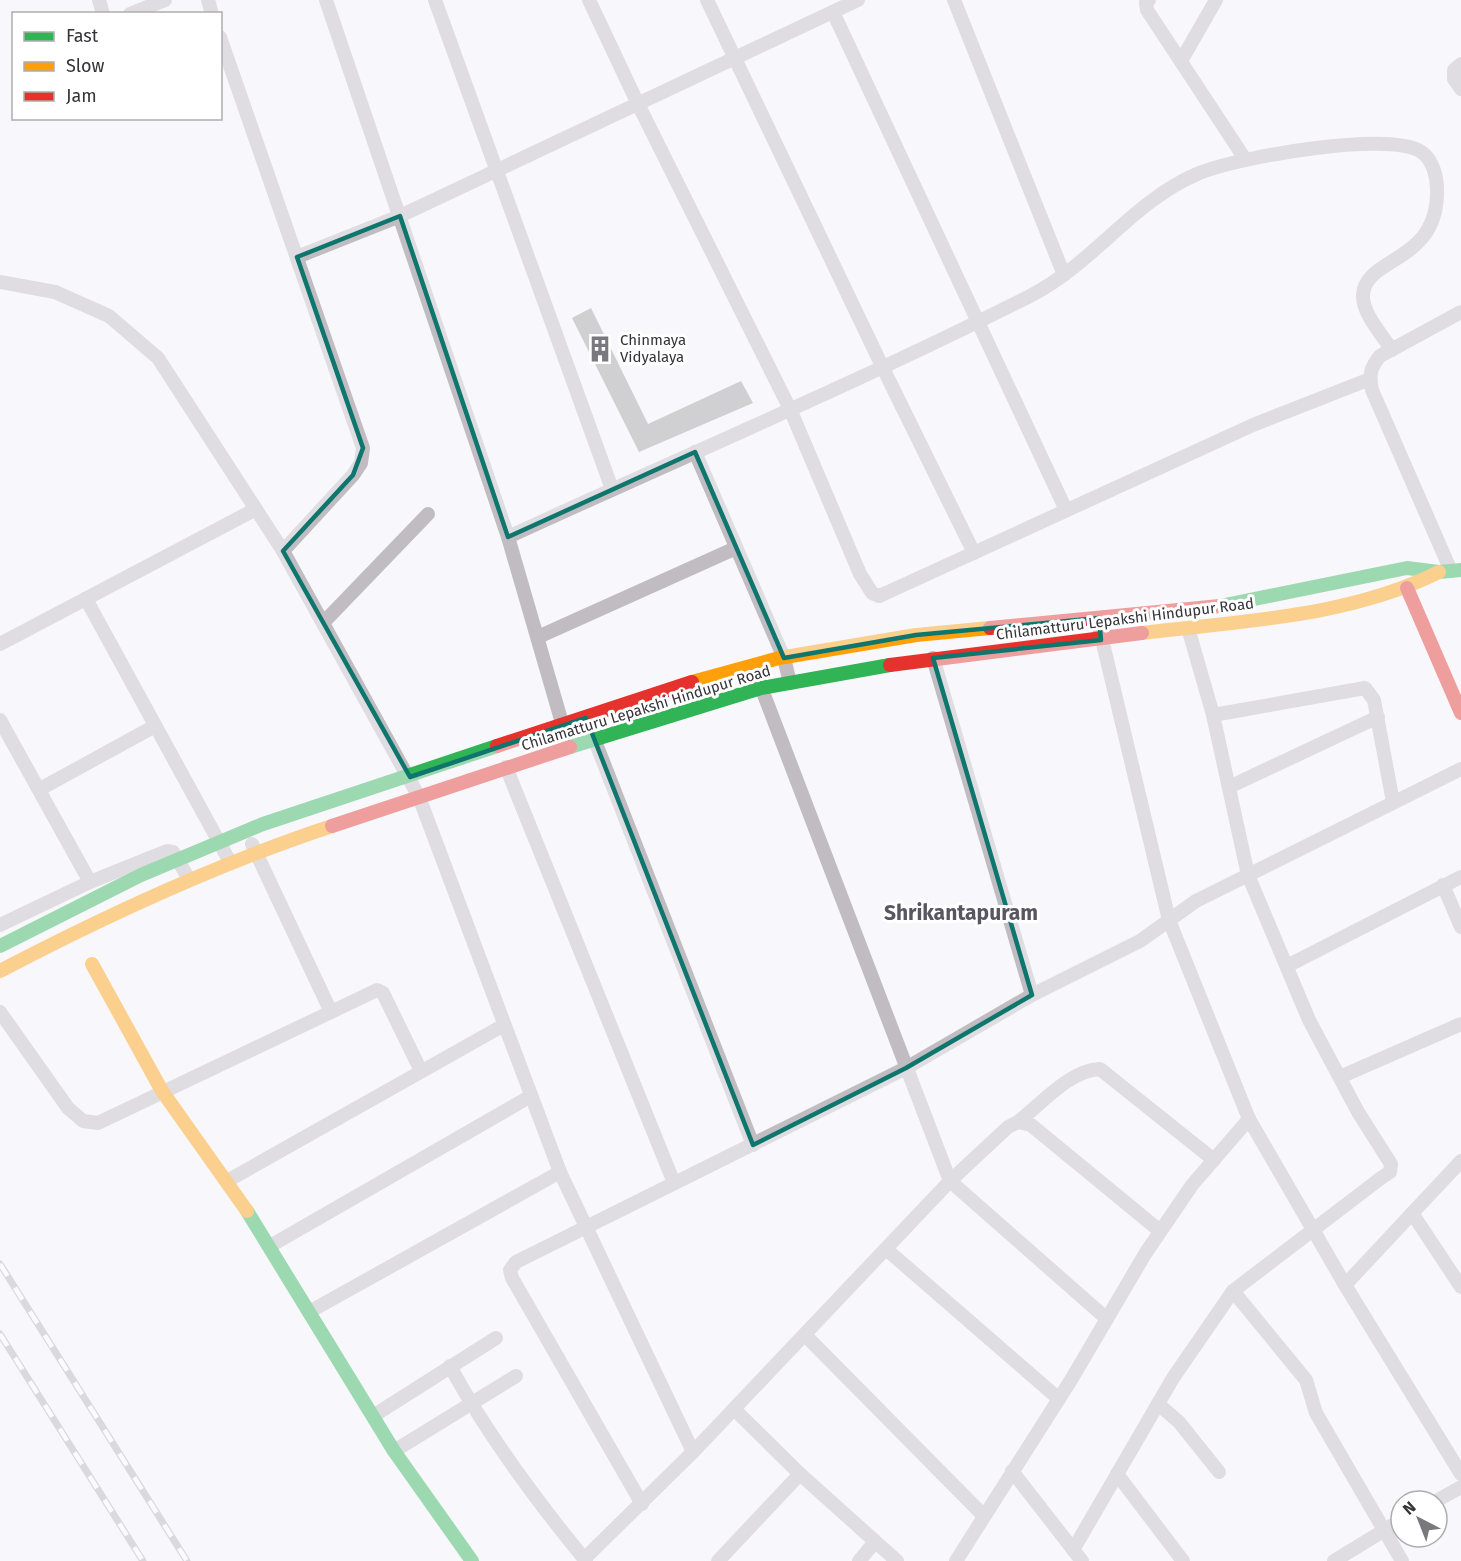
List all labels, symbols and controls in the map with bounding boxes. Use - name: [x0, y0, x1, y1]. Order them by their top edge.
- legend: [12, 12, 222, 120]
- text: Fast: [66, 25, 99, 47]
- text: Slow: [66, 55, 105, 77]
- text: Jam: [66, 85, 97, 107]
- place label: Chinmaya Vidyalaya: [620, 331, 686, 366]
- building icon: Chinmaya Vidyalaya: [585, 334, 615, 364]
- street label: Chilamatturu Lepakshi Hindupur Road: [995, 594, 1255, 644]
- street label: Chilamatturu Lepakshi Hindupur Road: [519, 661, 773, 755]
- district label: Shrikantapuram: [884, 900, 1038, 926]
- north arrow: [1389, 1489, 1449, 1549]
- text: N: [1399, 1498, 1420, 1519]

